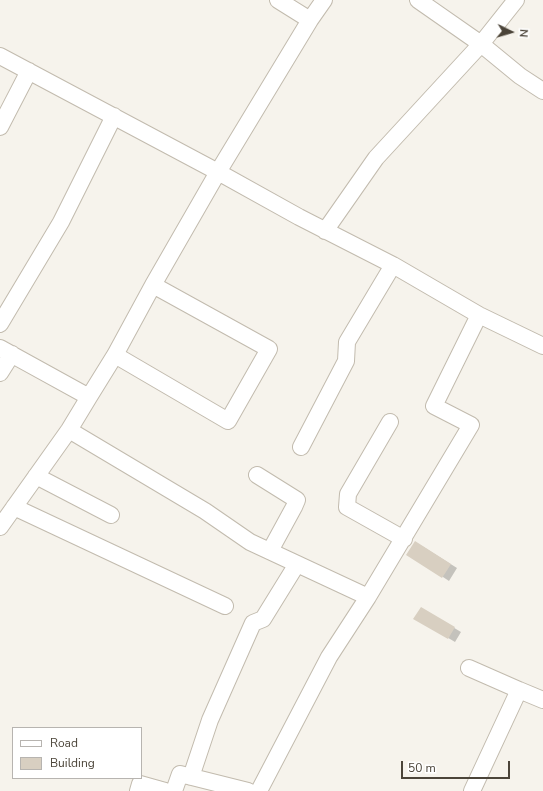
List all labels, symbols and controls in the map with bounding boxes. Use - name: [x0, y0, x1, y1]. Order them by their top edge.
- north arrow: [491, 12, 531, 52]
- text: N: [516, 28, 531, 38]
- legend: [12, 727, 142, 779]
- text: Road: [50, 735, 78, 751]
- scale bar: [403, 753, 512, 779]
- text: Building: [50, 755, 95, 771]
- text: 50 m: [408, 760, 436, 776]

